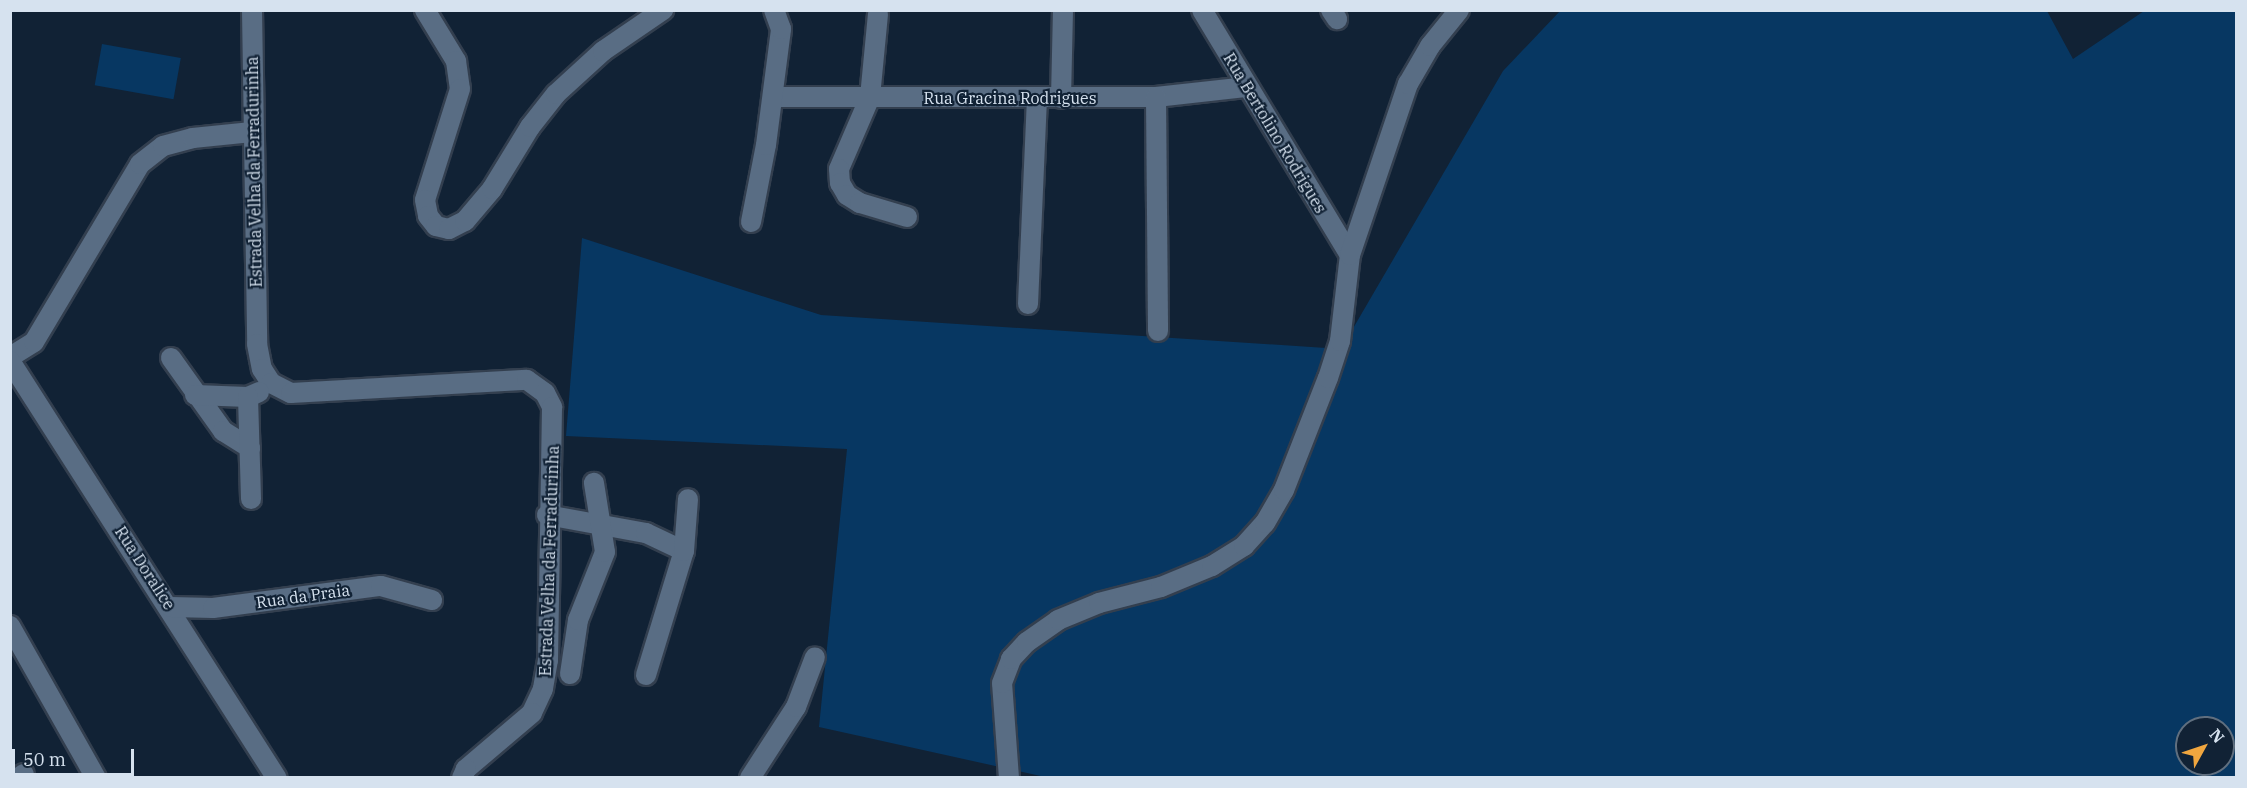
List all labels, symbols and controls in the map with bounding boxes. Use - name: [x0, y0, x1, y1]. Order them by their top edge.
- street label: Rua Bertolino Rodrigues: [1219, 49, 1331, 217]
- street label: Estrada Velha da Ferradurinha: [242, 56, 266, 288]
- street label: Rua Gracina Rodrigues: [924, 88, 1096, 108]
- street label: Estrada Velha da Ferradurinha: [535, 445, 563, 677]
- street label: Rua Doralice: [111, 523, 179, 613]
- street label: Rua da Praia: [255, 580, 351, 612]
- north arrow: [2175, 716, 2235, 776]
- text: N: [2206, 724, 2229, 747]
- scale bar: [15, 737, 136, 775]
- text: 50 m: [23, 748, 66, 771]

